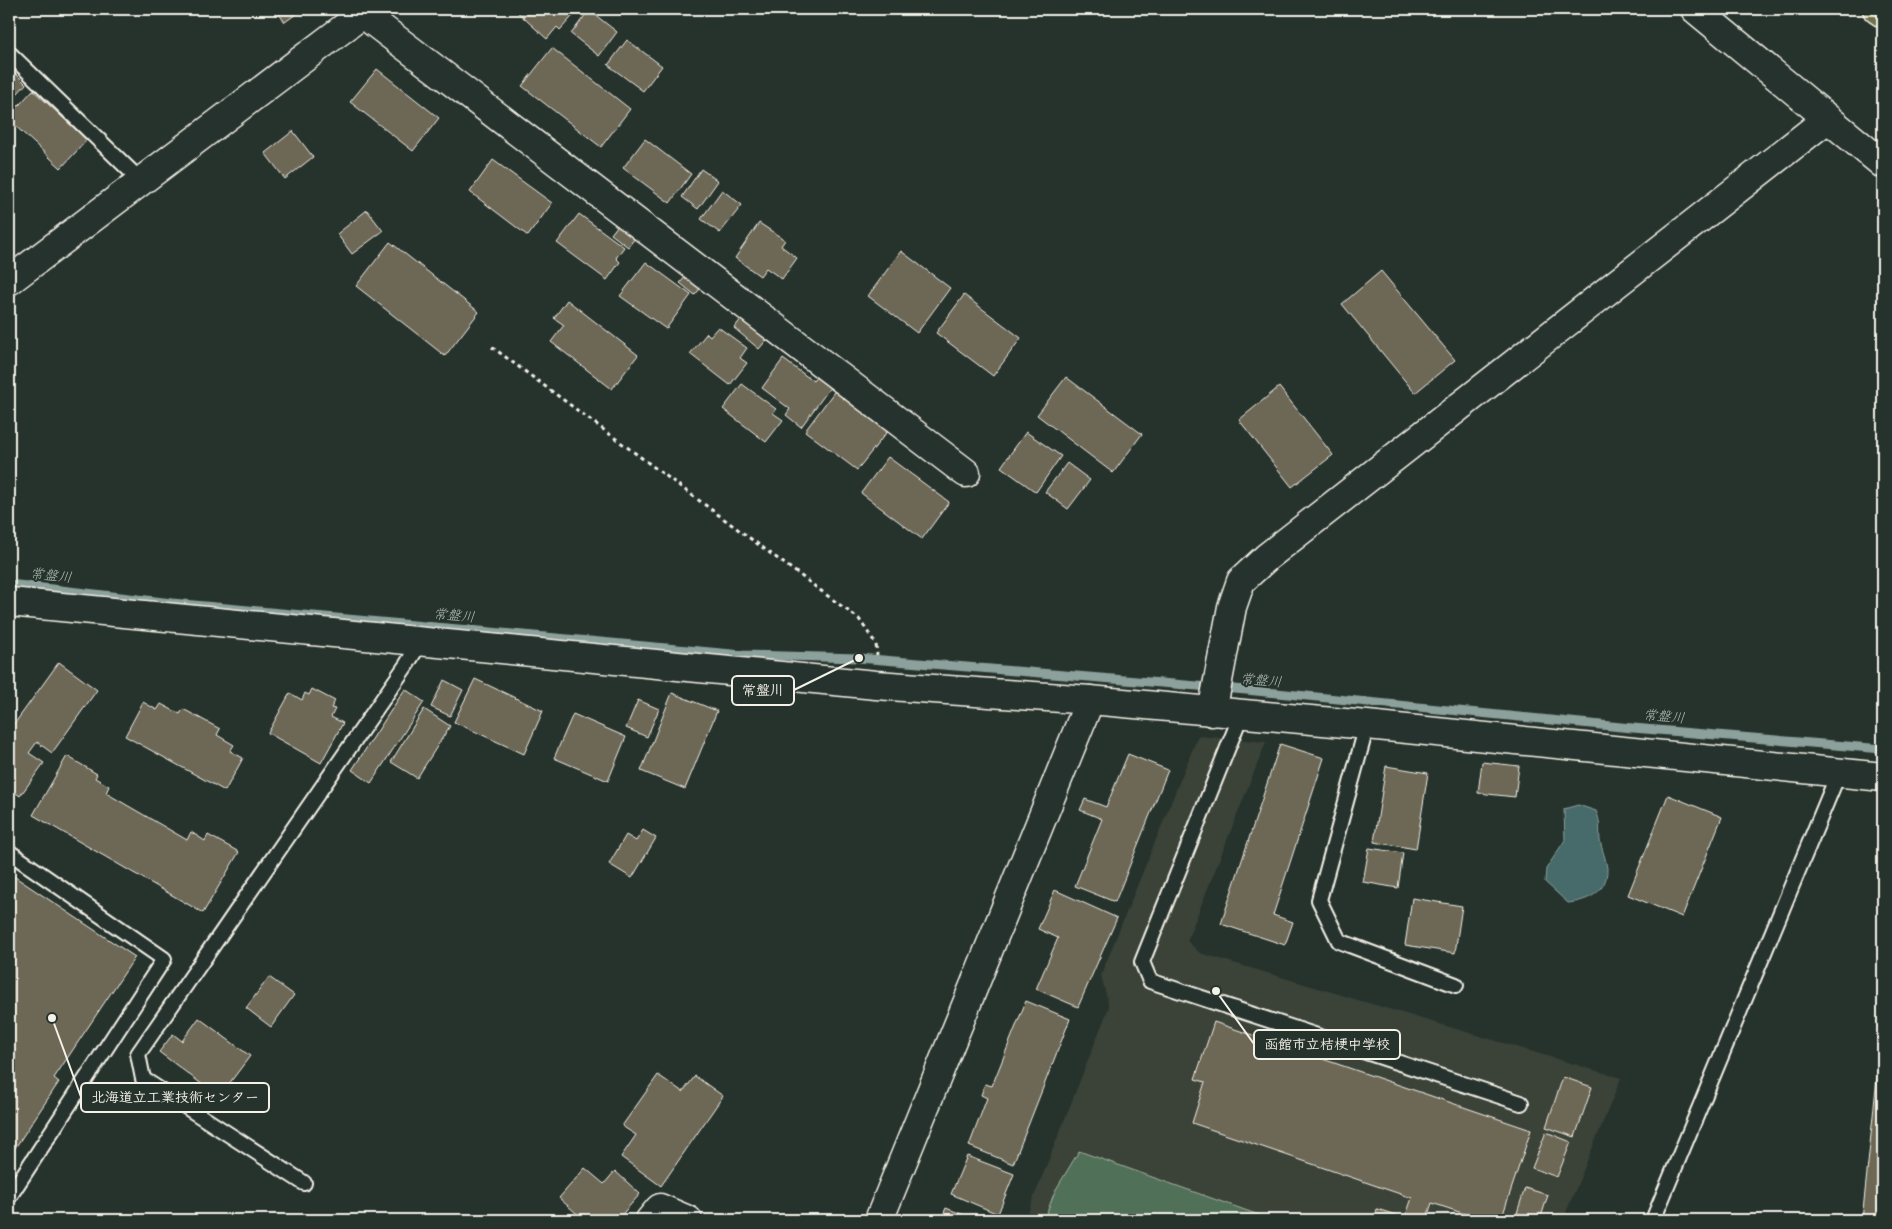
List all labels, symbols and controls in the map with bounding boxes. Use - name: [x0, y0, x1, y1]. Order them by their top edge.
- water label: 常盤川: [29, 564, 73, 586]
- water label: 常盤川: [432, 604, 476, 626]
- water label: 常盤川: [1239, 669, 1283, 691]
- callout: 常盤川: [732, 676, 794, 705]
- text: 常盤川: [742, 681, 784, 699]
- water label: 常盤川: [1642, 705, 1686, 727]
- callout: 函館市立桔梗中学校: [1254, 1030, 1400, 1059]
- text: 函館市立桔梗中学校: [1264, 1035, 1390, 1053]
- callout: 北海道立工業技術センター: [81, 1083, 269, 1112]
- text: 北海道立工業技術センター: [91, 1088, 259, 1106]

